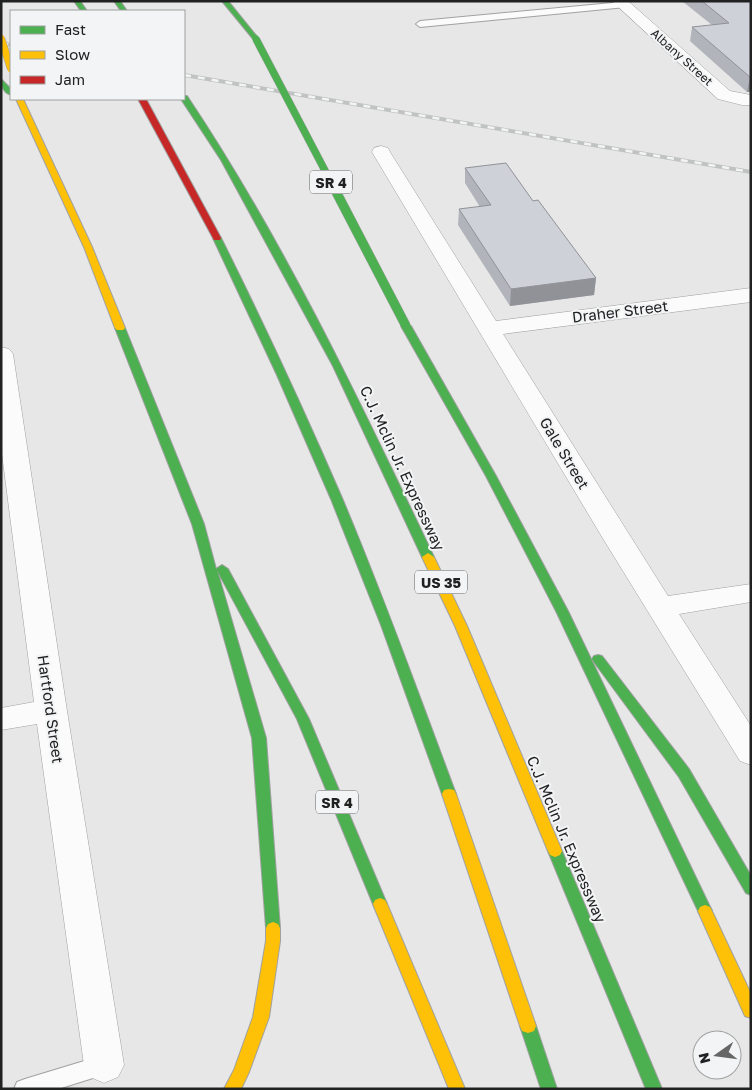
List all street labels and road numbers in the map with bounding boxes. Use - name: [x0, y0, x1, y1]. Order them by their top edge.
- street label: Albany Street: [648, 25, 716, 89]
- road number: SR 4: [310, 170, 352, 193]
- street label: Draher Street: [571, 296, 669, 326]
- street label: C.J. Mclin Jr. Expressway: [357, 383, 449, 554]
- street label: Gale Street: [537, 414, 593, 492]
- road number: US 35: [415, 570, 467, 594]
- street label: Hartford Street: [34, 654, 68, 764]
- street label: C.J. Mclin Jr. Expressway: [524, 753, 611, 926]
- road number: SR 4: [316, 790, 358, 814]

